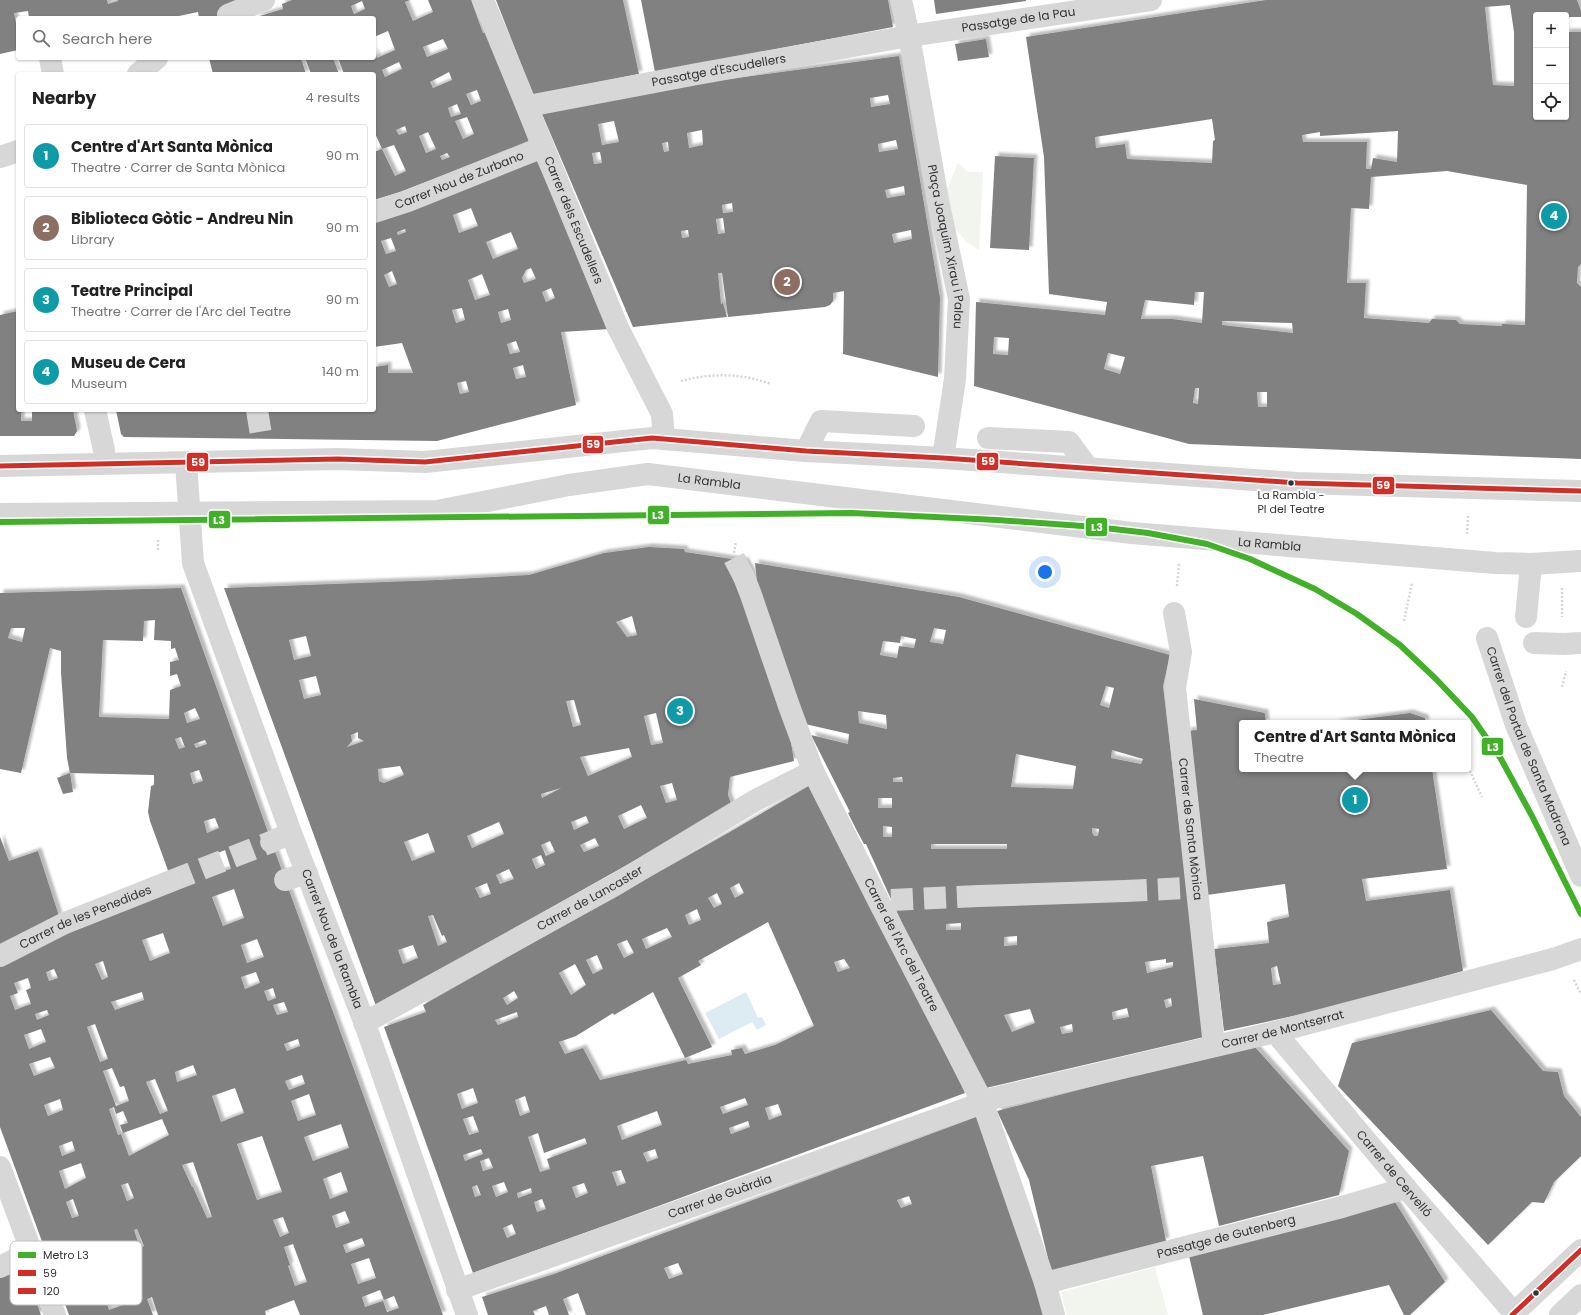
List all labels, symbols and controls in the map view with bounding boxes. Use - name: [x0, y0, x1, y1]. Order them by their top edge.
- street label: Passatge de la Pau: [960, 2, 1076, 36]
- map controls: [1533, 12, 1569, 120]
- button: +: [1533, 12, 1569, 48]
- search box: [16, 16, 376, 60]
- icon: search: [30, 27, 52, 49]
- text: Search here: [62, 28, 152, 49]
- button: −: [1533, 48, 1569, 84]
- street label: Passatge d'Escudellers: [650, 49, 787, 90]
- button: locate: [1533, 84, 1569, 120]
- text: Nearby: [32, 86, 96, 110]
- text: 4 results: [306, 88, 360, 107]
- text: Centre d'Art Santa Mònica: [71, 136, 273, 157]
- text: 1: [44, 146, 48, 165]
- text: 90 m: [326, 146, 359, 165]
- street label: Carrer Nou de Zurbano: [392, 146, 526, 213]
- street label: Carrer dels Escudellers: [540, 153, 608, 286]
- text: Theatre · Carrer de Santa Mònica: [71, 158, 285, 177]
- street label: Plaça Joaquim Xirau i Palau: [924, 163, 968, 329]
- pin: 4: [1541, 201, 1567, 231]
- text: Biblioteca Gòtic - Andreu Nin: [71, 208, 293, 229]
- text: 2: [42, 218, 50, 237]
- text: 90 m: [326, 218, 359, 237]
- text: Library: [71, 230, 114, 249]
- pin: 2: [774, 267, 800, 297]
- text: Teatre Principal: [71, 280, 193, 301]
- text: 3: [42, 290, 50, 309]
- text: 90 m: [326, 290, 359, 309]
- text: Theatre · Carrer de l'Arc del Teatre: [71, 302, 291, 321]
- text: Museu de Cera: [71, 352, 186, 373]
- text: 4: [42, 362, 50, 381]
- text: 140 m: [322, 362, 359, 381]
- text: Museum: [71, 374, 127, 393]
- line badge: 59: [582, 435, 604, 454]
- text: 59: [586, 436, 600, 452]
- line badge: 59: [186, 452, 209, 472]
- line badge: 59: [976, 452, 999, 471]
- text: 59: [981, 453, 995, 469]
- text: 59: [191, 454, 205, 470]
- street label: La Rambla: [677, 469, 742, 493]
- line badge: 59: [1372, 476, 1395, 495]
- text: 59: [1376, 477, 1390, 493]
- marker: La Rambla - Pl del Teatre: [1286, 478, 1296, 488]
- place label: La Rambla - Pl del Teatre: [1257, 487, 1325, 517]
- line badge: L3: [647, 505, 670, 525]
- text: L3: [652, 507, 664, 523]
- line badge: L3: [208, 510, 231, 529]
- text: L3: [213, 512, 225, 528]
- line badge: L3: [1085, 517, 1108, 537]
- text: L3: [1091, 519, 1103, 535]
- street label: La Rambla: [1237, 533, 1302, 555]
- your location: [1035, 562, 1055, 582]
- street label: Carrer del Portal de Santa Madrona: [1482, 644, 1576, 848]
- pin: 3: [667, 696, 693, 726]
- popup: [1239, 720, 1471, 772]
- text: Centre d'Art Santa Mònica: [1254, 726, 1456, 747]
- line badge: L3: [1481, 737, 1504, 756]
- text: L3: [1487, 739, 1499, 755]
- text: Theatre: [1254, 748, 1304, 767]
- street label: Carrer de Santa Mònica: [1175, 757, 1207, 901]
- pin: 1: [1342, 785, 1368, 815]
- street label: Carrer de Lancaster: [533, 861, 646, 934]
- street label: Carrer Nou de la Rambla: [298, 866, 367, 1011]
- street label: Carrer de l'Arc del Teatre: [860, 875, 943, 1015]
- street label: Carrer de les Penedides: [16, 881, 154, 953]
- street label: Carrer de Montserrat: [1219, 1005, 1345, 1052]
- street label: Carrer de Cervelló: [1353, 1126, 1437, 1221]
- street label: Carrer de Guàrdia: [665, 1170, 774, 1222]
- street label: Passatge de Gutenberg: [1155, 1210, 1297, 1262]
- legend: [10, 1241, 142, 1305]
- text: Metro L3: [43, 1247, 89, 1263]
- text: 59: [43, 1265, 57, 1281]
- text: 120: [43, 1283, 60, 1299]
- unlabelled marker: [1531, 1288, 1541, 1298]

